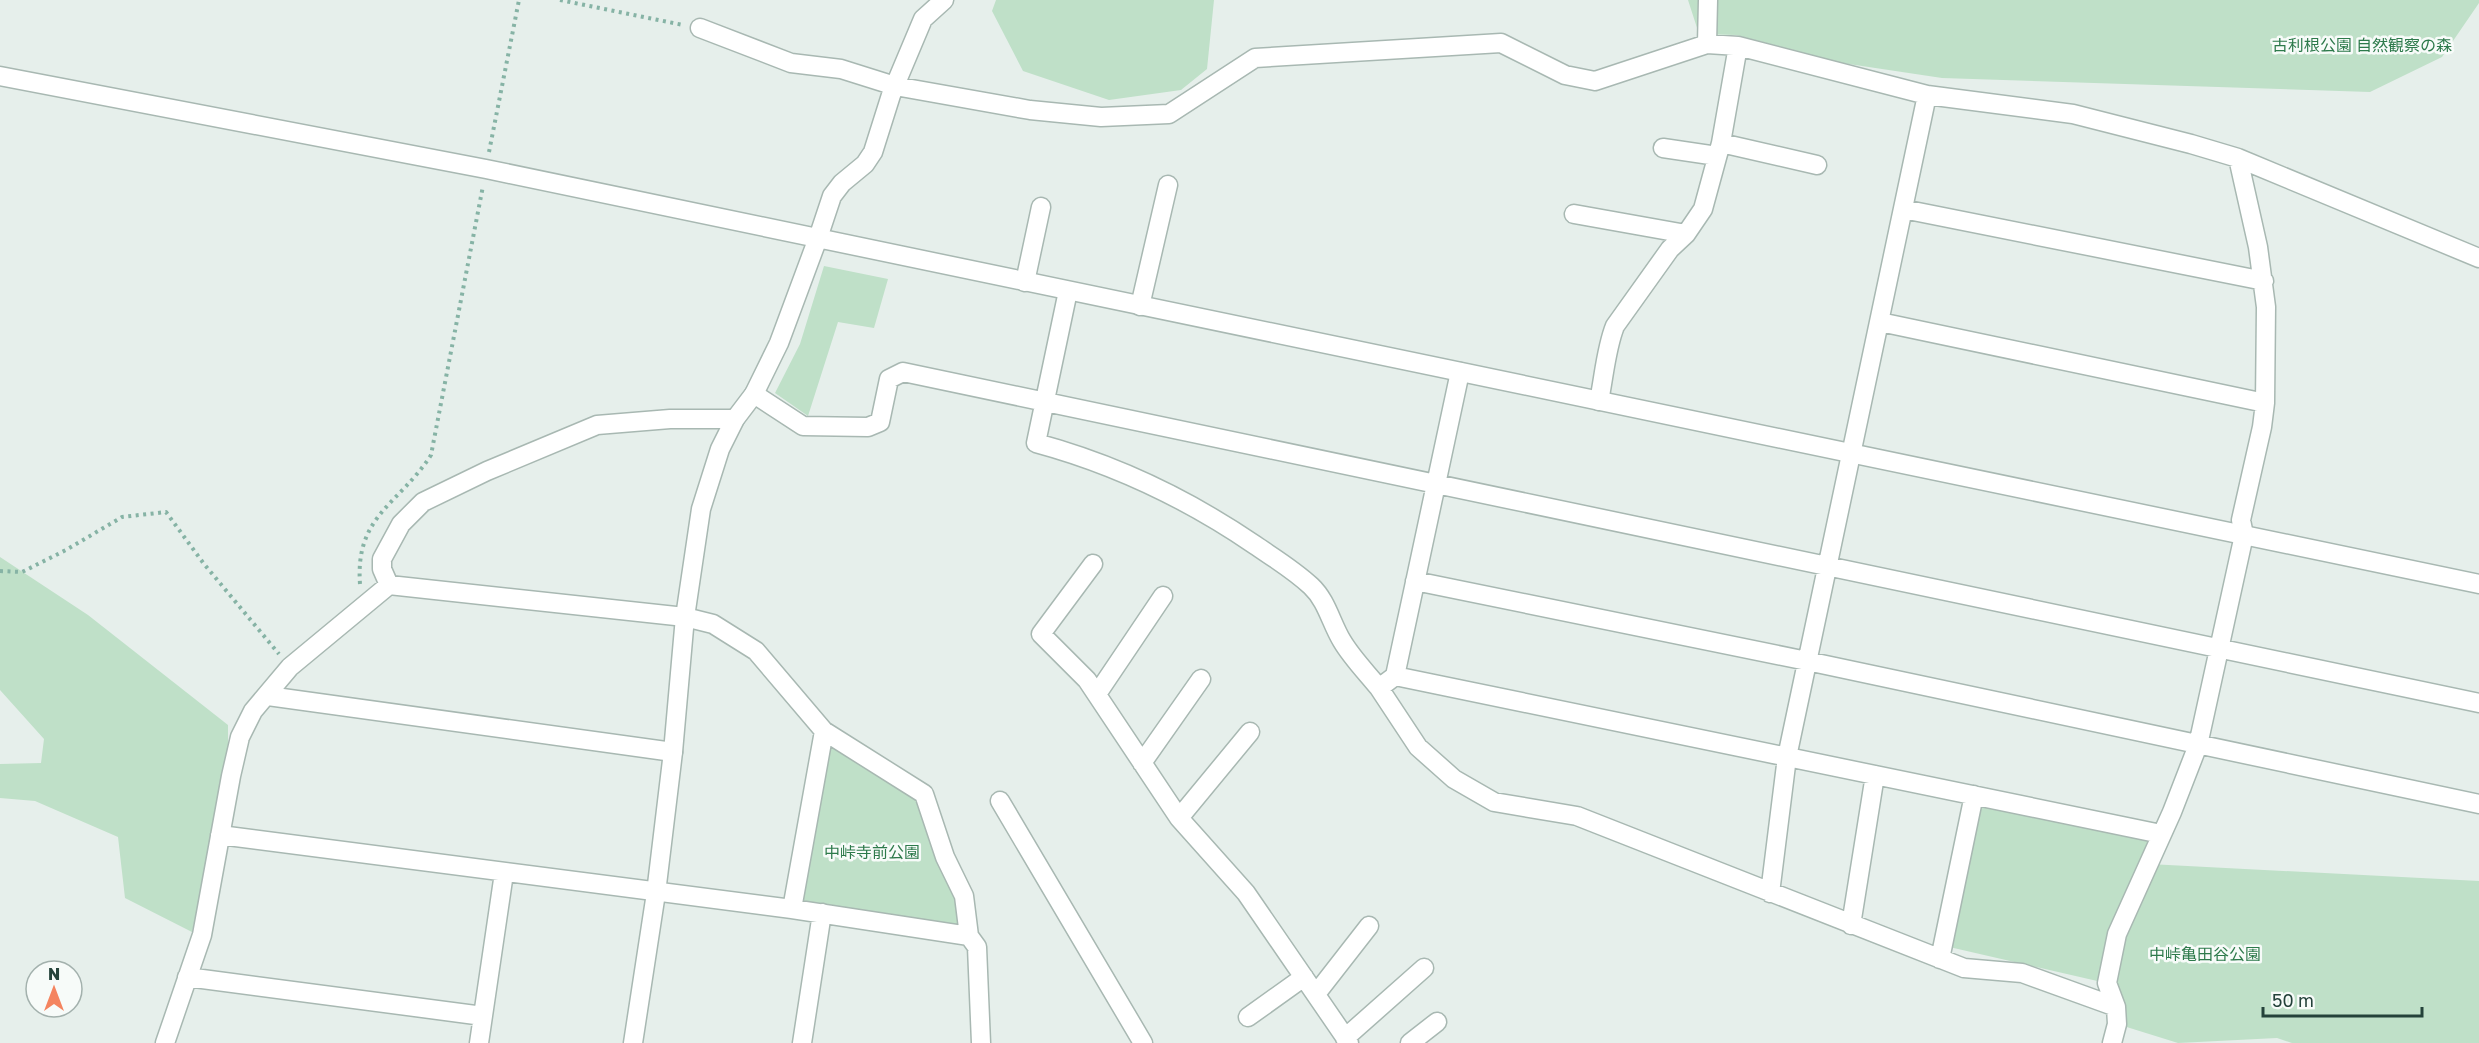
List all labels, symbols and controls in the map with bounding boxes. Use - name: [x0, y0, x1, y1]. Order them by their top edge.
- park label: 古利根公園 自然観察の森: [2272, 35, 2452, 55]
- park label: 中峠寺前公園: [824, 842, 920, 862]
- park label: 中峠亀田谷公園: [2149, 944, 2261, 964]
- north arrow: [24, 959, 84, 1019]
- text: N: [48, 964, 60, 984]
- scale bar: [2263, 980, 2422, 1018]
- text: 50 m: [2272, 989, 2314, 1011]

